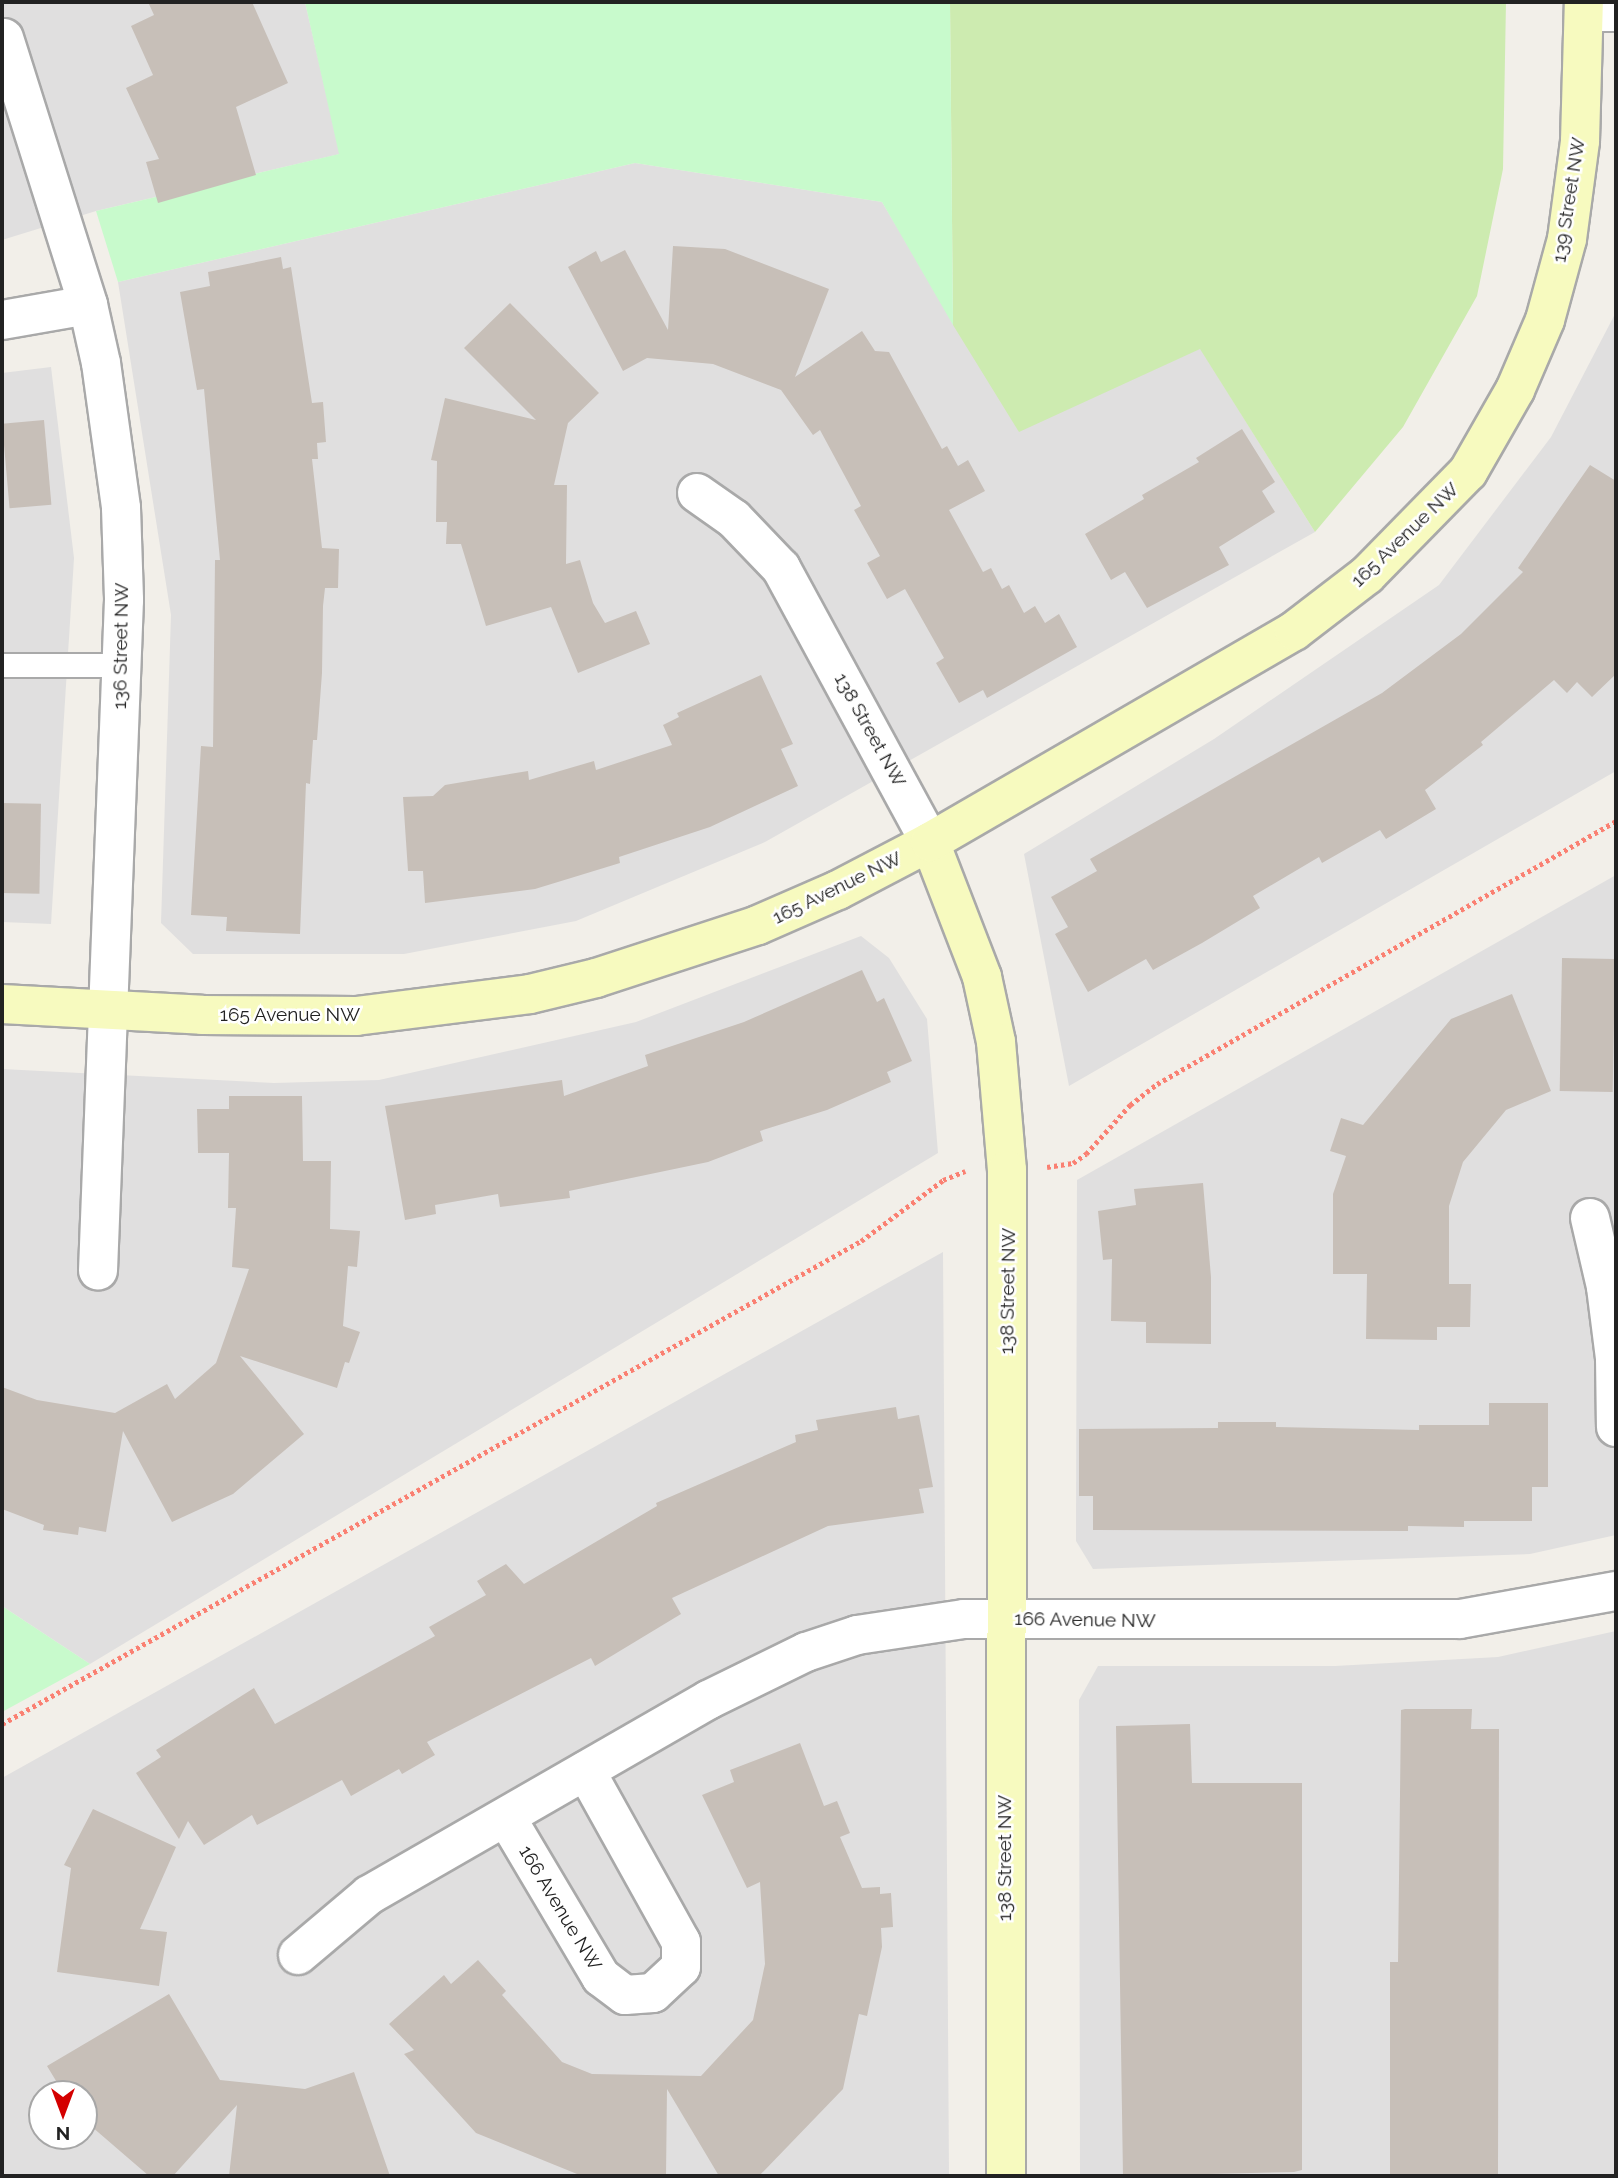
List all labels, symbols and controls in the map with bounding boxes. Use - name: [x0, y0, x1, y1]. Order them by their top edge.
- street label: 139 Street NW: [1548, 136, 1590, 264]
- street label: 165 Avenue NW: [1346, 478, 1464, 592]
- street label: 136 Street NW: [108, 582, 134, 710]
- street label: 138 Street NW: [829, 669, 911, 791]
- street label: 165 Avenue NW: [769, 847, 905, 929]
- street label: 165 Avenue NW: [220, 1004, 360, 1026]
- street label: 138 Street NW: [995, 1228, 1021, 1354]
- street label: 166 Avenue NW: [1014, 1607, 1156, 1633]
- street label: 138 Street NW: [994, 1795, 1016, 1921]
- street label: 166 Avenue NW: [514, 1841, 606, 1975]
- north arrow: [28, 2080, 98, 2150]
- text: N: [56, 2123, 70, 2145]

